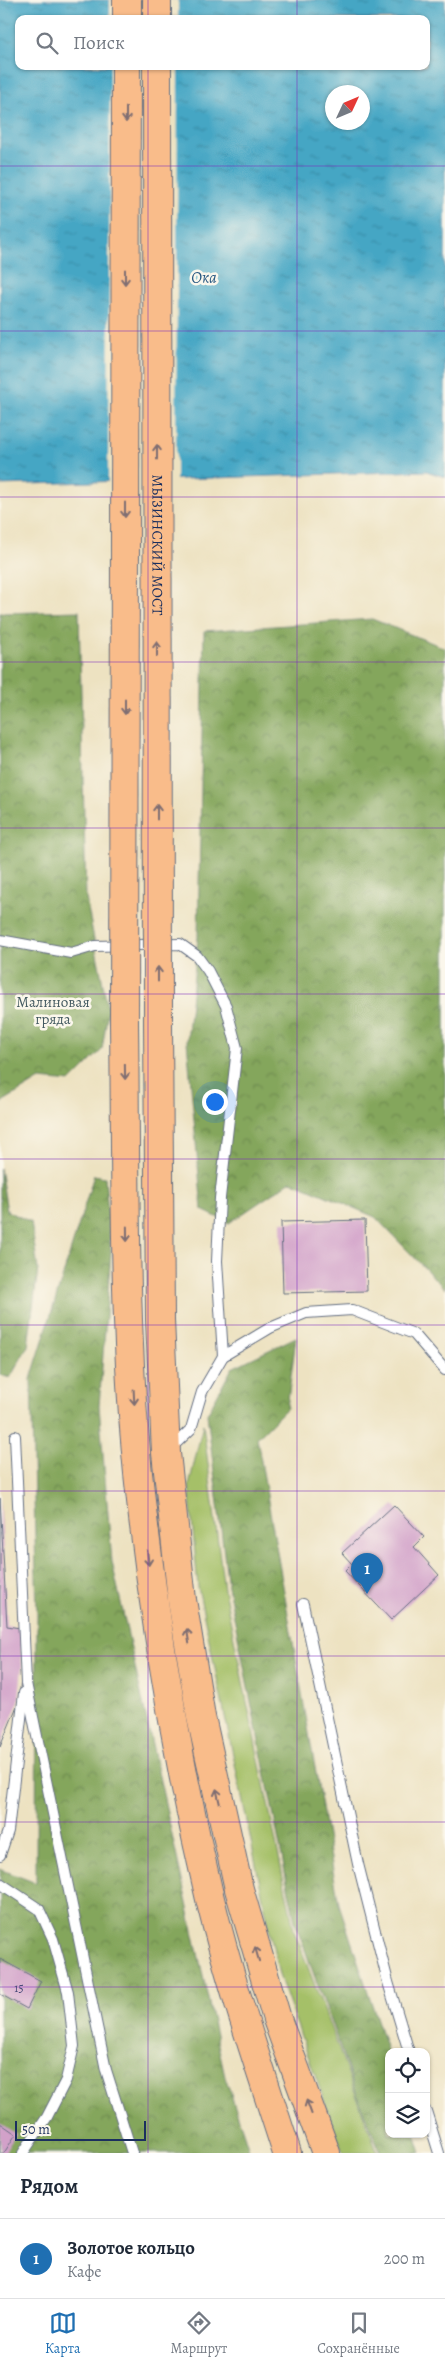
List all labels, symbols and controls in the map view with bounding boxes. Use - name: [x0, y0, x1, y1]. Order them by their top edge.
- search box: [15, 15, 430, 70]
- icon: search: [33, 29, 61, 57]
- text: Поиск: [73, 30, 125, 56]
- north arrow: [325, 85, 370, 130]
- one-way arrow: [121, 106, 131, 123]
- water label: Ока: [191, 267, 217, 289]
- one-way arrow: [120, 269, 130, 285]
- one-way arrow: [152, 444, 162, 460]
- street label: МЫЗИНСКИЙ МОСТ: [147, 474, 168, 616]
- one-way arrow: [120, 502, 130, 518]
- one-way arrow: [152, 642, 162, 658]
- one-way arrow: [120, 699, 130, 715]
- one-way arrow: [152, 804, 162, 820]
- one-way arrow: [153, 967, 163, 983]
- park label: Малиновая гряда: [16, 992, 90, 1029]
- one-way arrow: [120, 1064, 130, 1080]
- your location: [202, 1089, 228, 1115]
- one-way arrow: [122, 1226, 132, 1242]
- one-way arrow: [129, 1388, 138, 1404]
- one-way arrow: [143, 1550, 153, 1566]
- pin: 1: [351, 1553, 383, 1594]
- one-way arrow: [183, 1629, 193, 1645]
- one-way arrow: [213, 1788, 222, 1804]
- one-way arrow: [251, 1946, 261, 1962]
- house number: 15: [14, 1980, 24, 1996]
- map controls: [385, 2048, 430, 2138]
- button: locate: [385, 2048, 430, 2093]
- button: layers: [385, 2093, 430, 2138]
- one-way arrow: [304, 2100, 313, 2115]
- scale bar: [15, 2118, 146, 2141]
- text: 50 m: [22, 2120, 50, 2139]
- text: Рядом: [20, 2172, 78, 2200]
- text: Золотое кольцо: [67, 2235, 195, 2261]
- text: 1: [33, 2248, 39, 2270]
- text: 200 m: [384, 2248, 425, 2270]
- text: Кафе: [67, 2261, 101, 2283]
- tab: Карта: [45, 2309, 80, 2358]
- tab: Маршрут: [171, 2309, 227, 2358]
- tab: Сохранённые: [317, 2309, 400, 2358]

